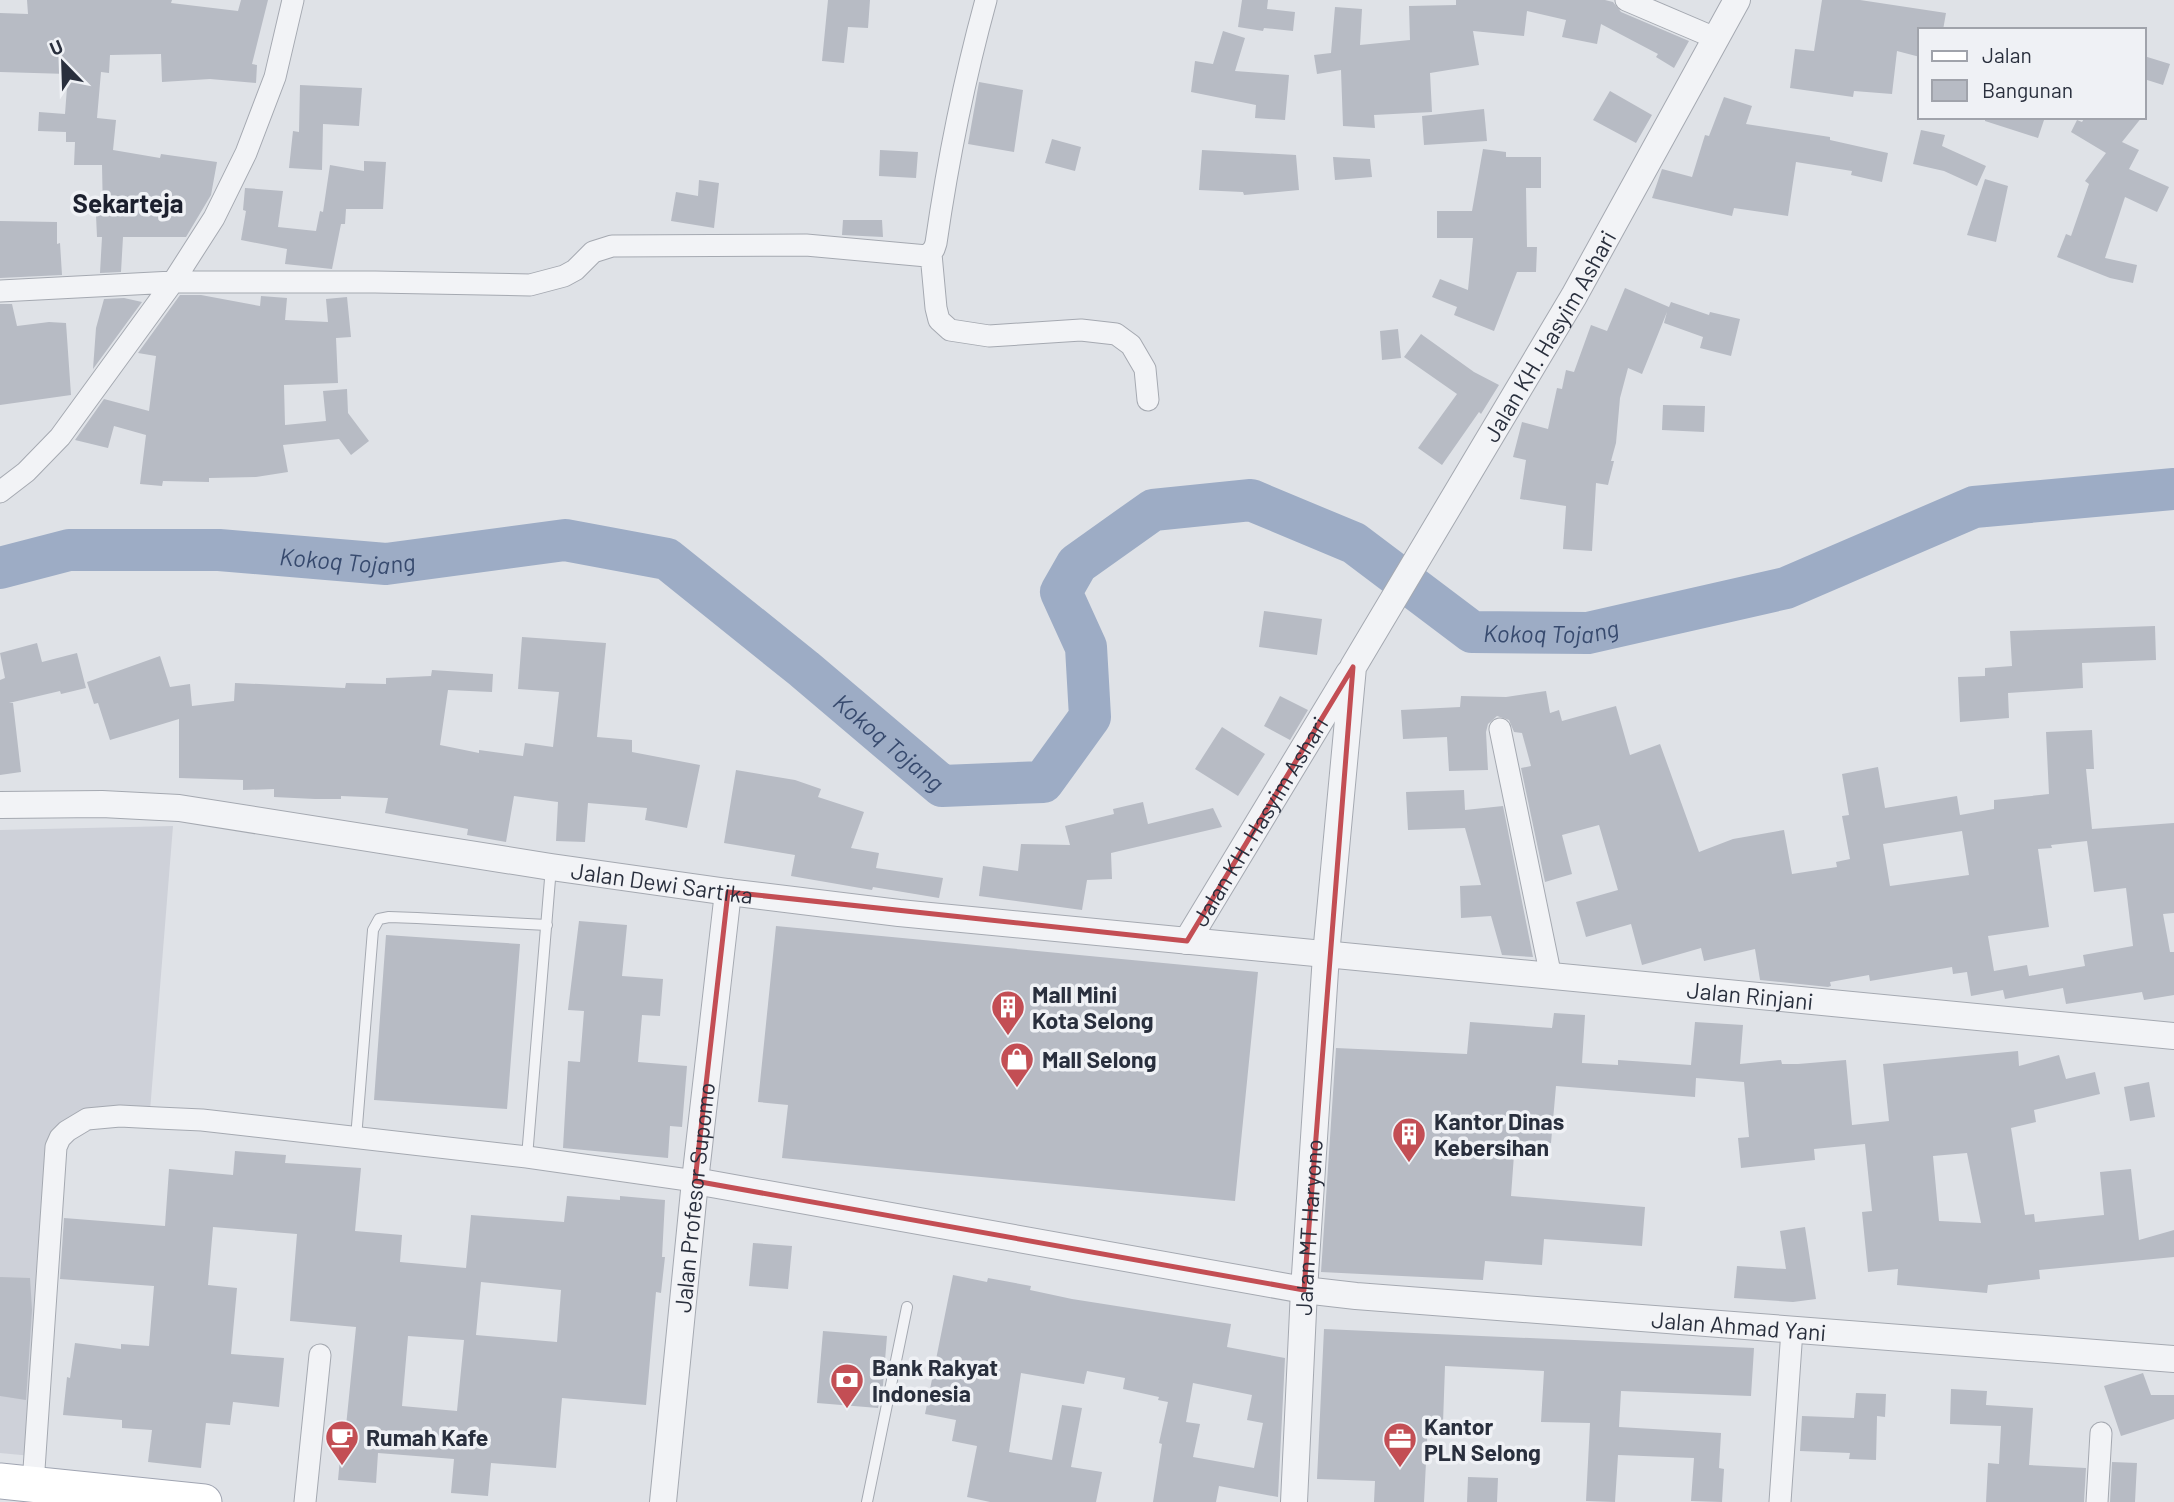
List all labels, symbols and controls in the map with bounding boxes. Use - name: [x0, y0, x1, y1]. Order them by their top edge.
- north arrow: [28, 28, 98, 98]
- legend: [1918, 28, 2146, 119]
- text: U: [46, 34, 66, 60]
- text: Jalan: [1982, 42, 2032, 67]
- text: Bangunan: [1982, 77, 2073, 102]
- district label: Sekarteja: [72, 187, 184, 218]
- street label: Jalan KH. Hasyim Ashari: [1476, 225, 1621, 447]
- water label: Kokoq Tojang: [278, 541, 417, 579]
- water label: Kokoq Tojang: [1483, 612, 1621, 648]
- water label: Kokoq Tojang: [828, 687, 951, 796]
- street label: Jalan KH. Hasyim Ashari: [1185, 711, 1333, 931]
- street label: Jalan Dewi Sartika: [569, 856, 755, 909]
- street label: Jalan Rinjani: [1686, 975, 1815, 1015]
- place label: Mall Mini Kota Selong: [1032, 980, 1154, 1034]
- building icon: Mall Mini Kota Selong: [989, 988, 1027, 1037]
- shop icon: Mall Selong: [998, 1040, 1036, 1089]
- place label: Mall Selong: [1042, 1045, 1156, 1073]
- street label: Jalan Profesor Supomo: [668, 1081, 720, 1314]
- place label: Kantor Dinas Kebersihan: [1434, 1107, 1564, 1161]
- building icon: Kantor Dinas Kebersihan: [1390, 1115, 1428, 1164]
- street label: Jalan MT Haryono: [1289, 1138, 1328, 1316]
- street label: Jalan Ahmad Yani: [1650, 1305, 1827, 1346]
- place label: Bank Rakyat Indonesia: [872, 1353, 998, 1407]
- bank icon: Bank Rakyat Indonesia: [828, 1361, 866, 1410]
- place label: Kantor PLN Selong: [1424, 1412, 1541, 1466]
- cafe icon: Rumah Kafe: [323, 1418, 361, 1467]
- office icon: Kantor PLN Selong: [1381, 1420, 1419, 1469]
- place label: Rumah Kafe: [366, 1423, 488, 1451]

